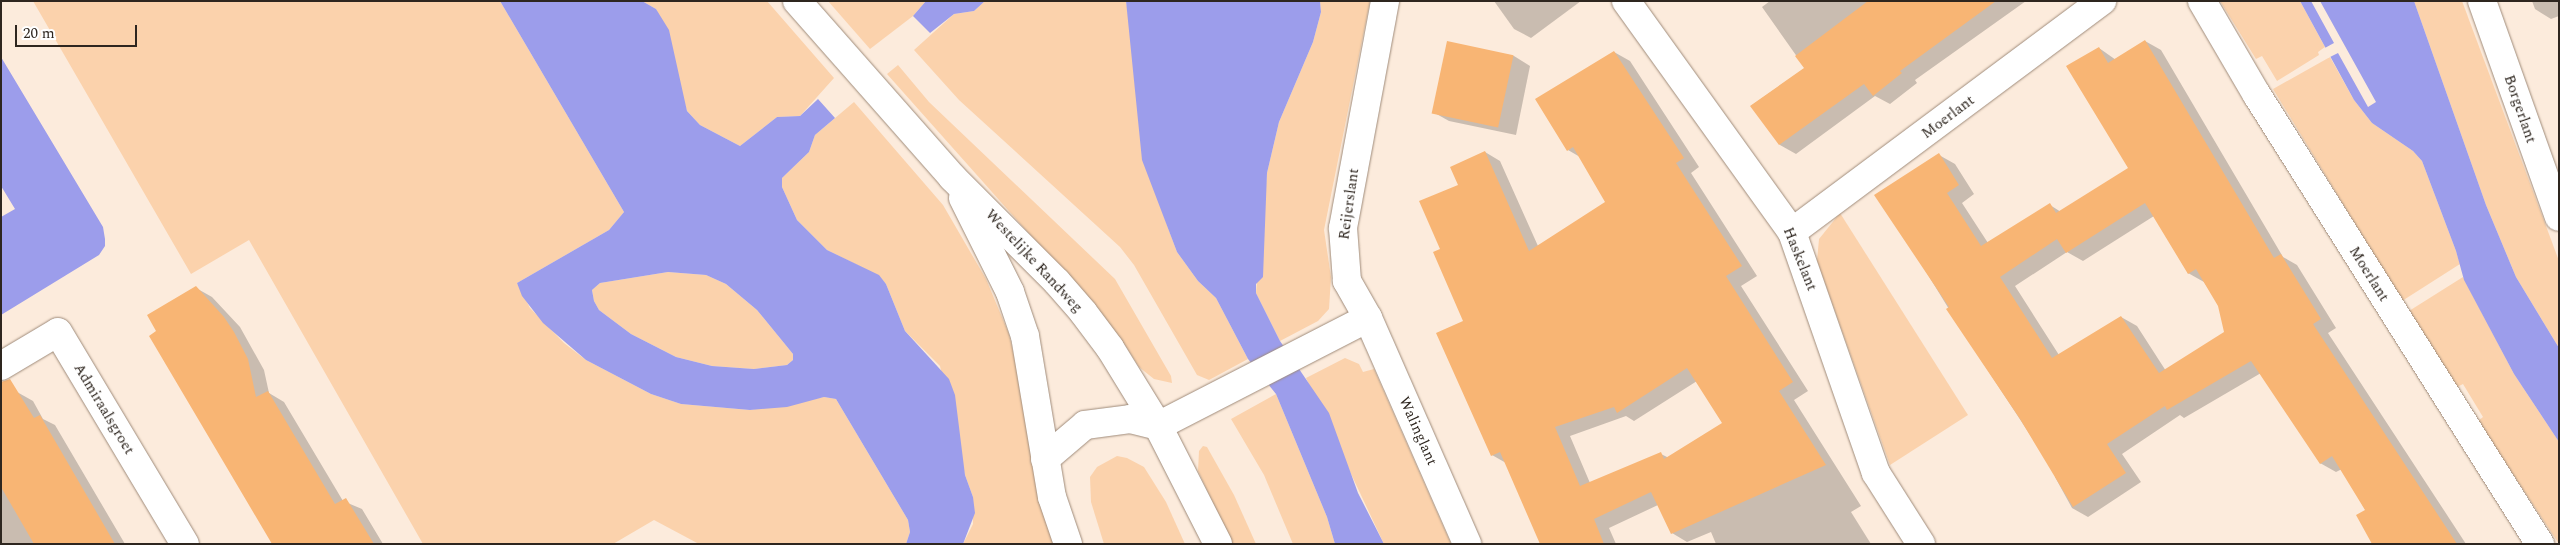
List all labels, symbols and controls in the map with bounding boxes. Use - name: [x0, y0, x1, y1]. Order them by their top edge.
- scale bar: [18, 15, 140, 47]
- text: 20 m: [23, 22, 55, 45]
- street label: Borgerlant: [2500, 72, 2540, 146]
- street label: Moerlant: [1918, 91, 1978, 143]
- street label: Reijerslant: [1335, 167, 1363, 241]
- street label: Westelijke Randweg: [981, 206, 1087, 316]
- street label: Haskelant: [1779, 225, 1821, 293]
- street label: Moerlant: [2345, 243, 2393, 305]
- street label: Admiraalsgroet: [70, 360, 138, 458]
- street label: Walinglant: [1395, 394, 1441, 468]

